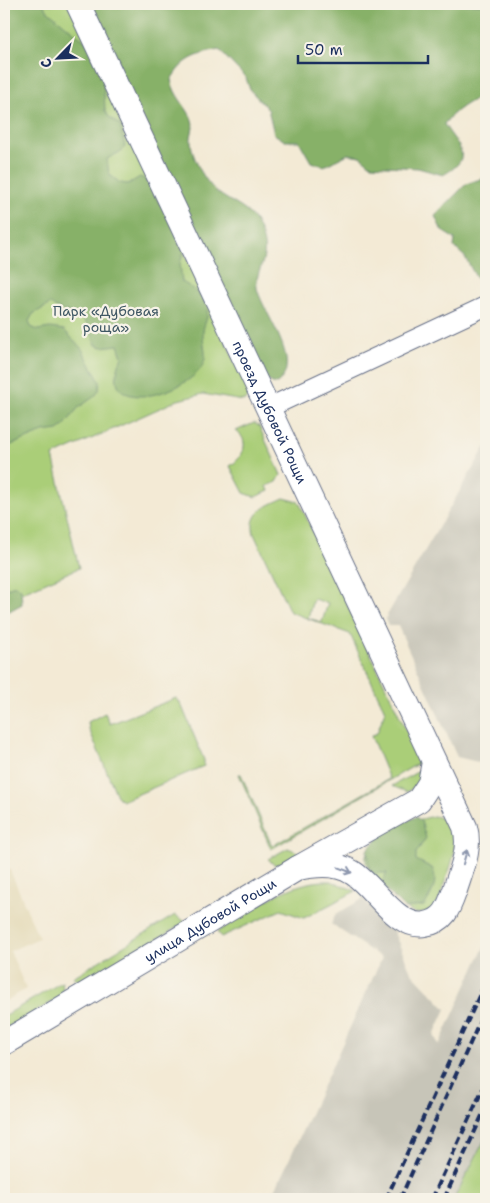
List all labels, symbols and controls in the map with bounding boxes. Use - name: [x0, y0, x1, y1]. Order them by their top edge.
- north arrow: [32, 32, 82, 82]
- scale bar: [298, 32, 428, 64]
- text: 50 m: [305, 40, 343, 60]
- text: С: [36, 56, 56, 71]
- park label: Парк «Дубовая роща»: [53, 302, 159, 336]
- street label: проезд Дубовой Рощи: [229, 338, 311, 487]
- one-way arrow: [461, 849, 470, 865]
- one-way arrow: [338, 866, 353, 875]
- street label: улица Дубовой Рощи: [141, 874, 279, 966]

